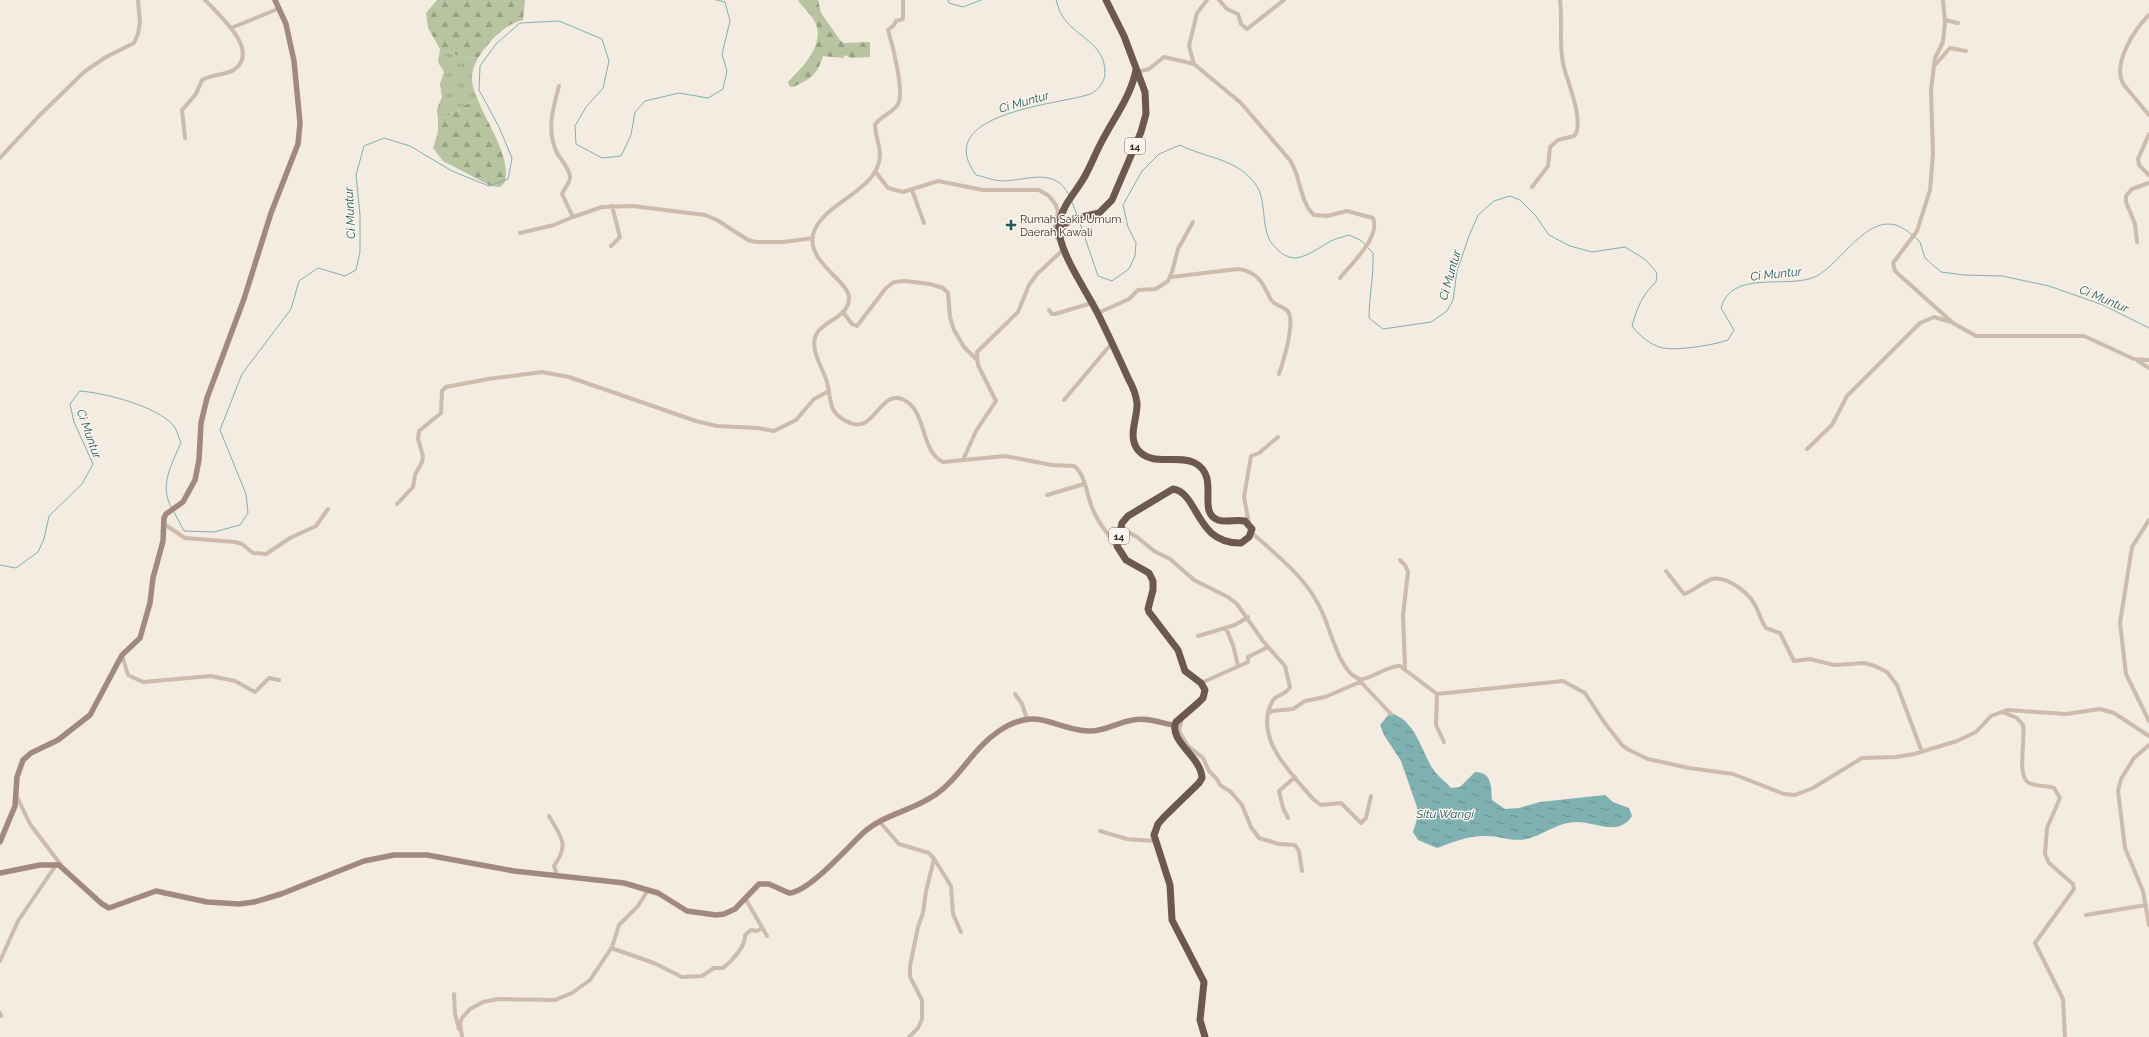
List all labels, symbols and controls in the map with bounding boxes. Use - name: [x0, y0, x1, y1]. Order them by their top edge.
- water label: Ci Muntur: [997, 88, 1052, 116]
- road number: 14: [1125, 138, 1145, 154]
- water label: Ci Muntur: [342, 186, 358, 239]
- place label: Rumah Sakit Umum Daerah Kawali: [1020, 213, 1121, 239]
- marker: Rumah Sakit Umum Daerah Kawali: [1005, 219, 1017, 231]
- water label: Ci Muntur: [1436, 247, 1464, 302]
- water label: Ci Muntur: [1750, 264, 1803, 284]
- water label: Ci Muntur: [2077, 282, 2131, 316]
- water label: Ci Muntur: [74, 407, 105, 462]
- road number: 14: [1109, 528, 1129, 544]
- water label: Situ Wangi: [1415, 807, 1474, 821]

